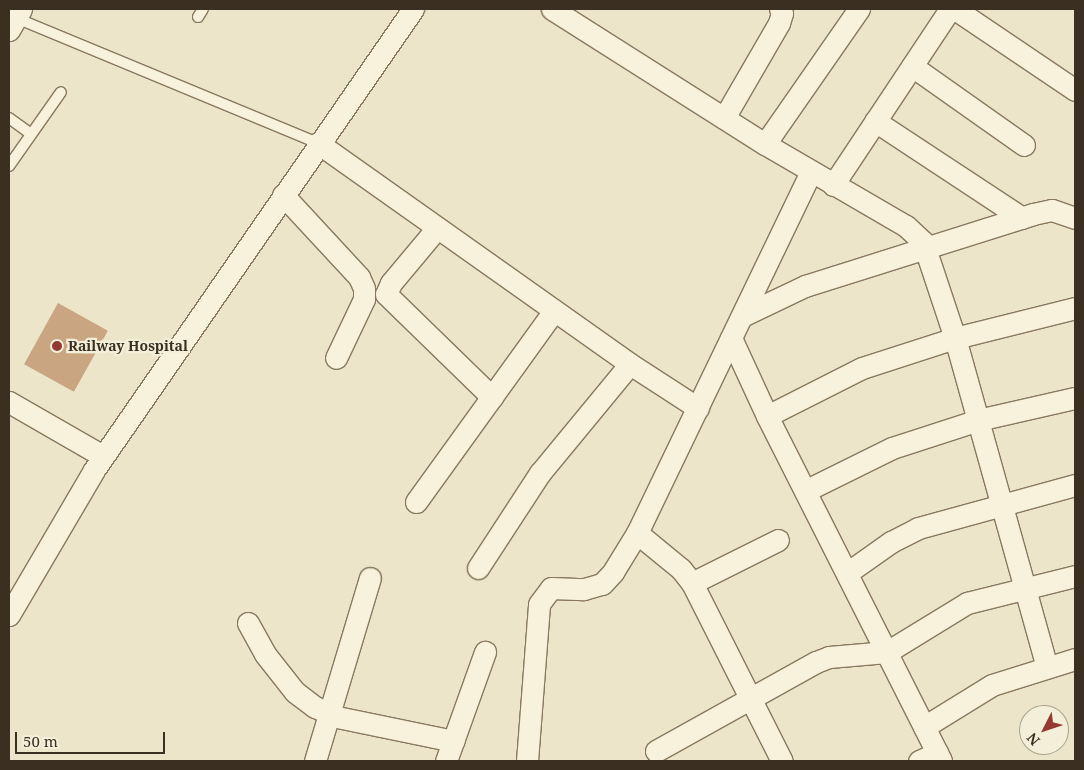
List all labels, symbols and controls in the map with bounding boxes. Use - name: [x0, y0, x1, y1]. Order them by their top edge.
- place label: Railway Hospital: [68, 338, 188, 354]
- marker: Railway Hospital: [50, 339, 64, 353]
- north arrow: [1019, 705, 1069, 755]
- scale bar: [18, 722, 168, 754]
- text: N: [1022, 729, 1044, 750]
- text: 50 m: [23, 731, 58, 751]

